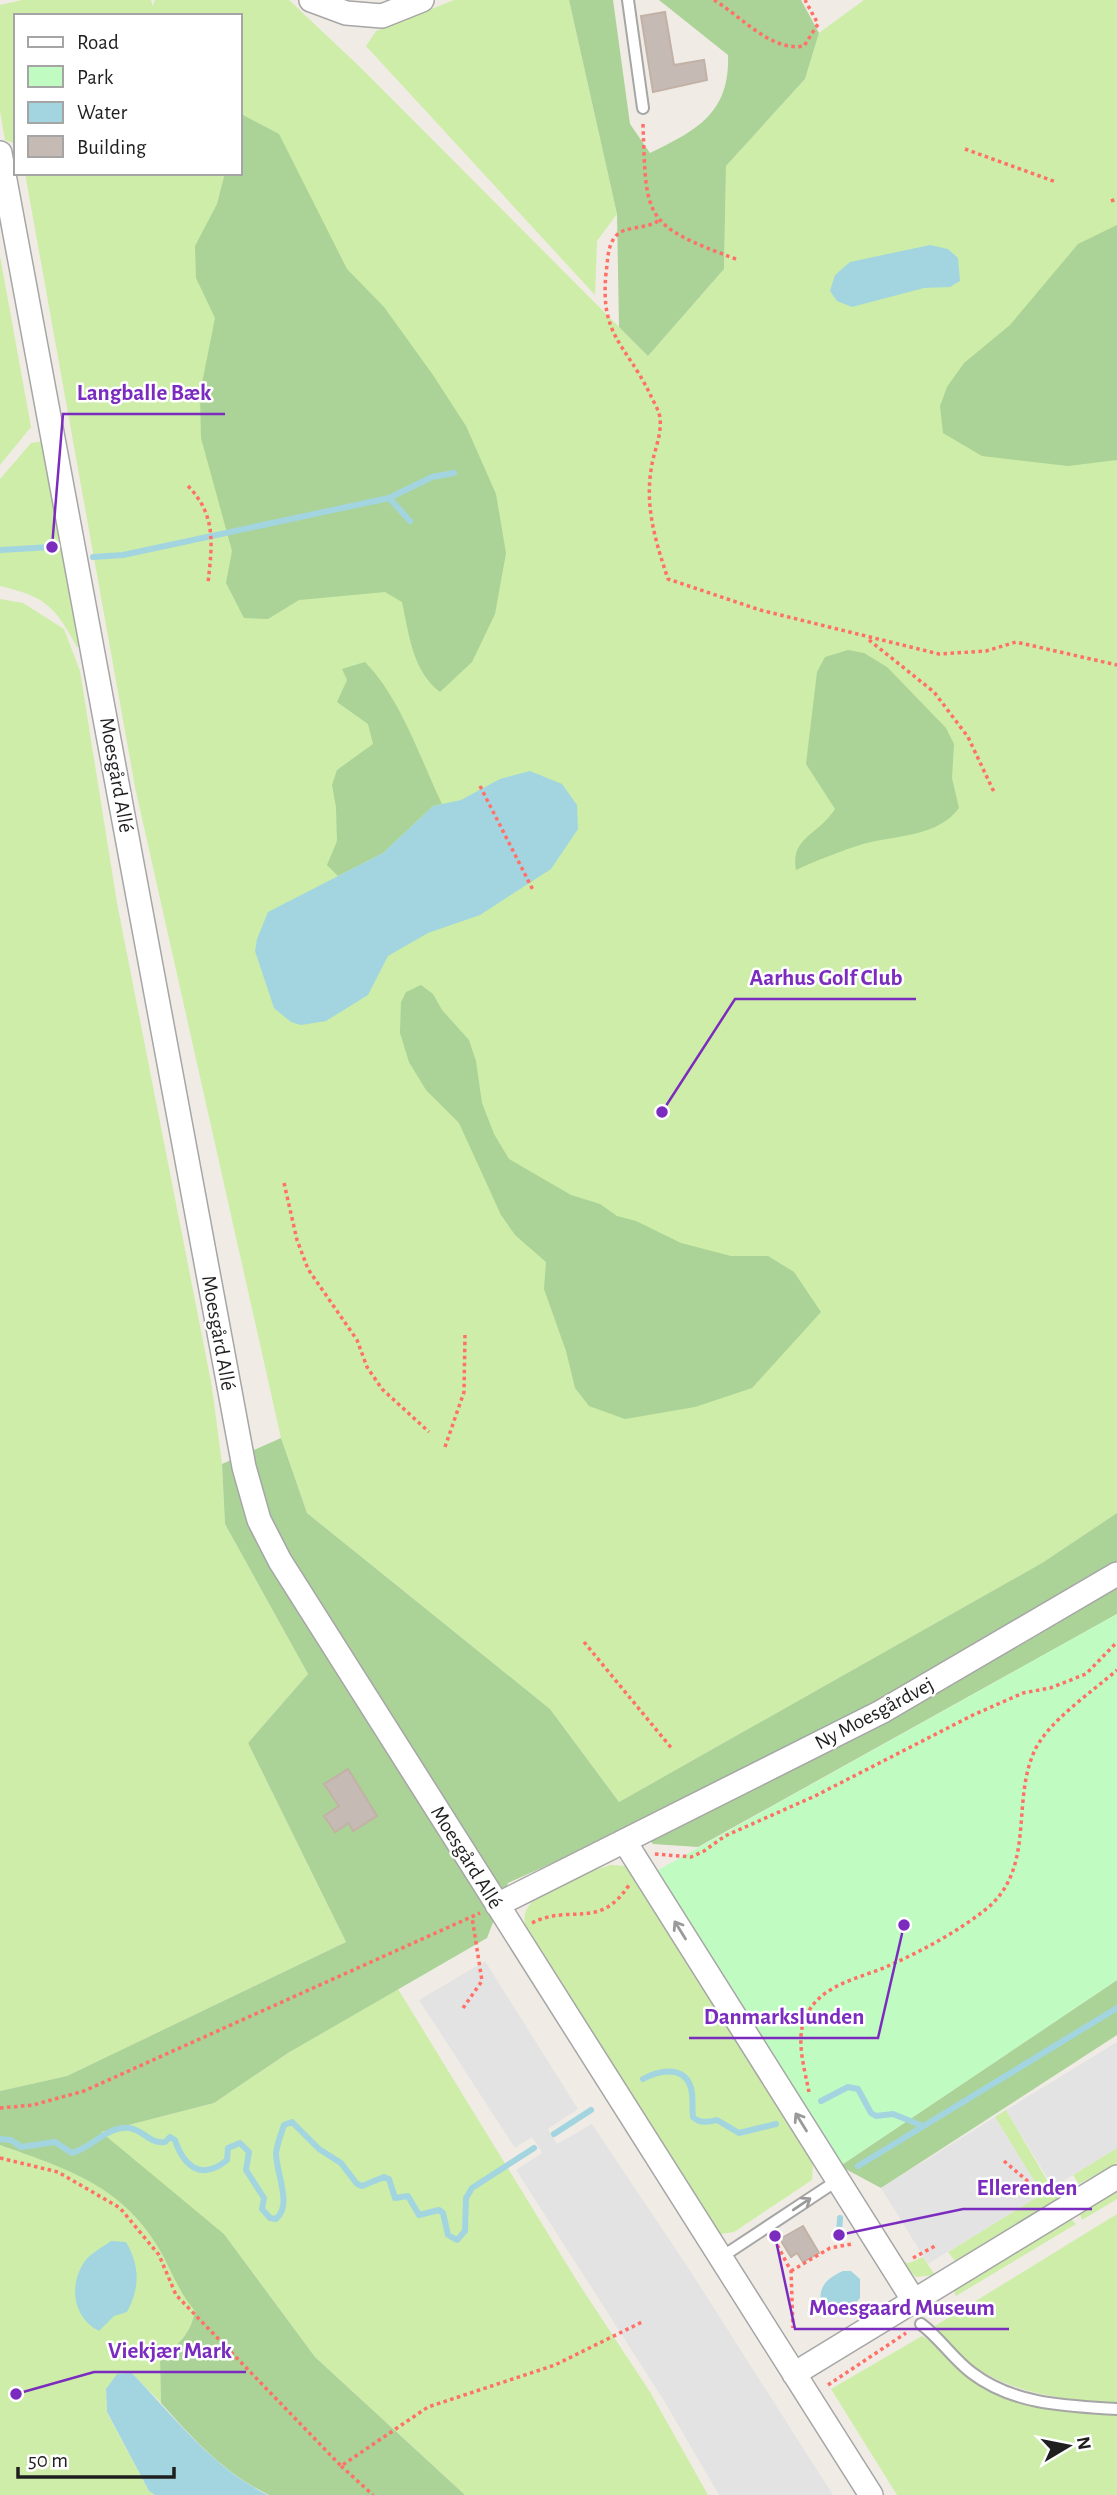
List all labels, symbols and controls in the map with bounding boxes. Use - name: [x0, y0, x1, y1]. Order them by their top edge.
- legend: [14, 14, 242, 175]
- text: Road: [77, 32, 119, 53]
- text: Park: [77, 67, 114, 88]
- text: Water: [77, 102, 127, 123]
- text: Building: [77, 137, 147, 158]
- callout: Langballe Bæk: [63, 370, 225, 414]
- text: Langballe Bæk: [77, 382, 212, 405]
- street label: Moesgård Allé: [96, 716, 137, 834]
- callout: Aarhus Golf Club: [735, 955, 916, 999]
- text: Aarhus Golf Club: [750, 967, 902, 990]
- street label: Moesgård Allé: [198, 1274, 239, 1392]
- street label: Ny Moesgårdvej: [811, 1673, 937, 1753]
- street label: Moesgård Allé: [427, 1802, 506, 1912]
- one-way arrow: [672, 1920, 686, 1940]
- callout: Danmarkslunden: [689, 1994, 878, 2038]
- text: Danmarkslunden: [704, 2006, 864, 2029]
- one-way arrow: [794, 2113, 808, 2133]
- callout: Ellerenden: [963, 2165, 1092, 2209]
- text: Ellerenden: [976, 2177, 1078, 2200]
- one-way arrow: [792, 2197, 811, 2211]
- callout: Moesgaard Museum: [795, 2285, 1009, 2329]
- text: Moesgaard Museum: [809, 2297, 995, 2320]
- callout: Viekjær Mark: [94, 2328, 246, 2372]
- text: Viekjær Mark: [108, 2340, 233, 2363]
- north arrow: [1033, 2411, 1103, 2481]
- text: N: [1073, 2435, 1094, 2451]
- scale bar: [18, 2436, 173, 2480]
- text: 50 m: [28, 2450, 68, 2471]

